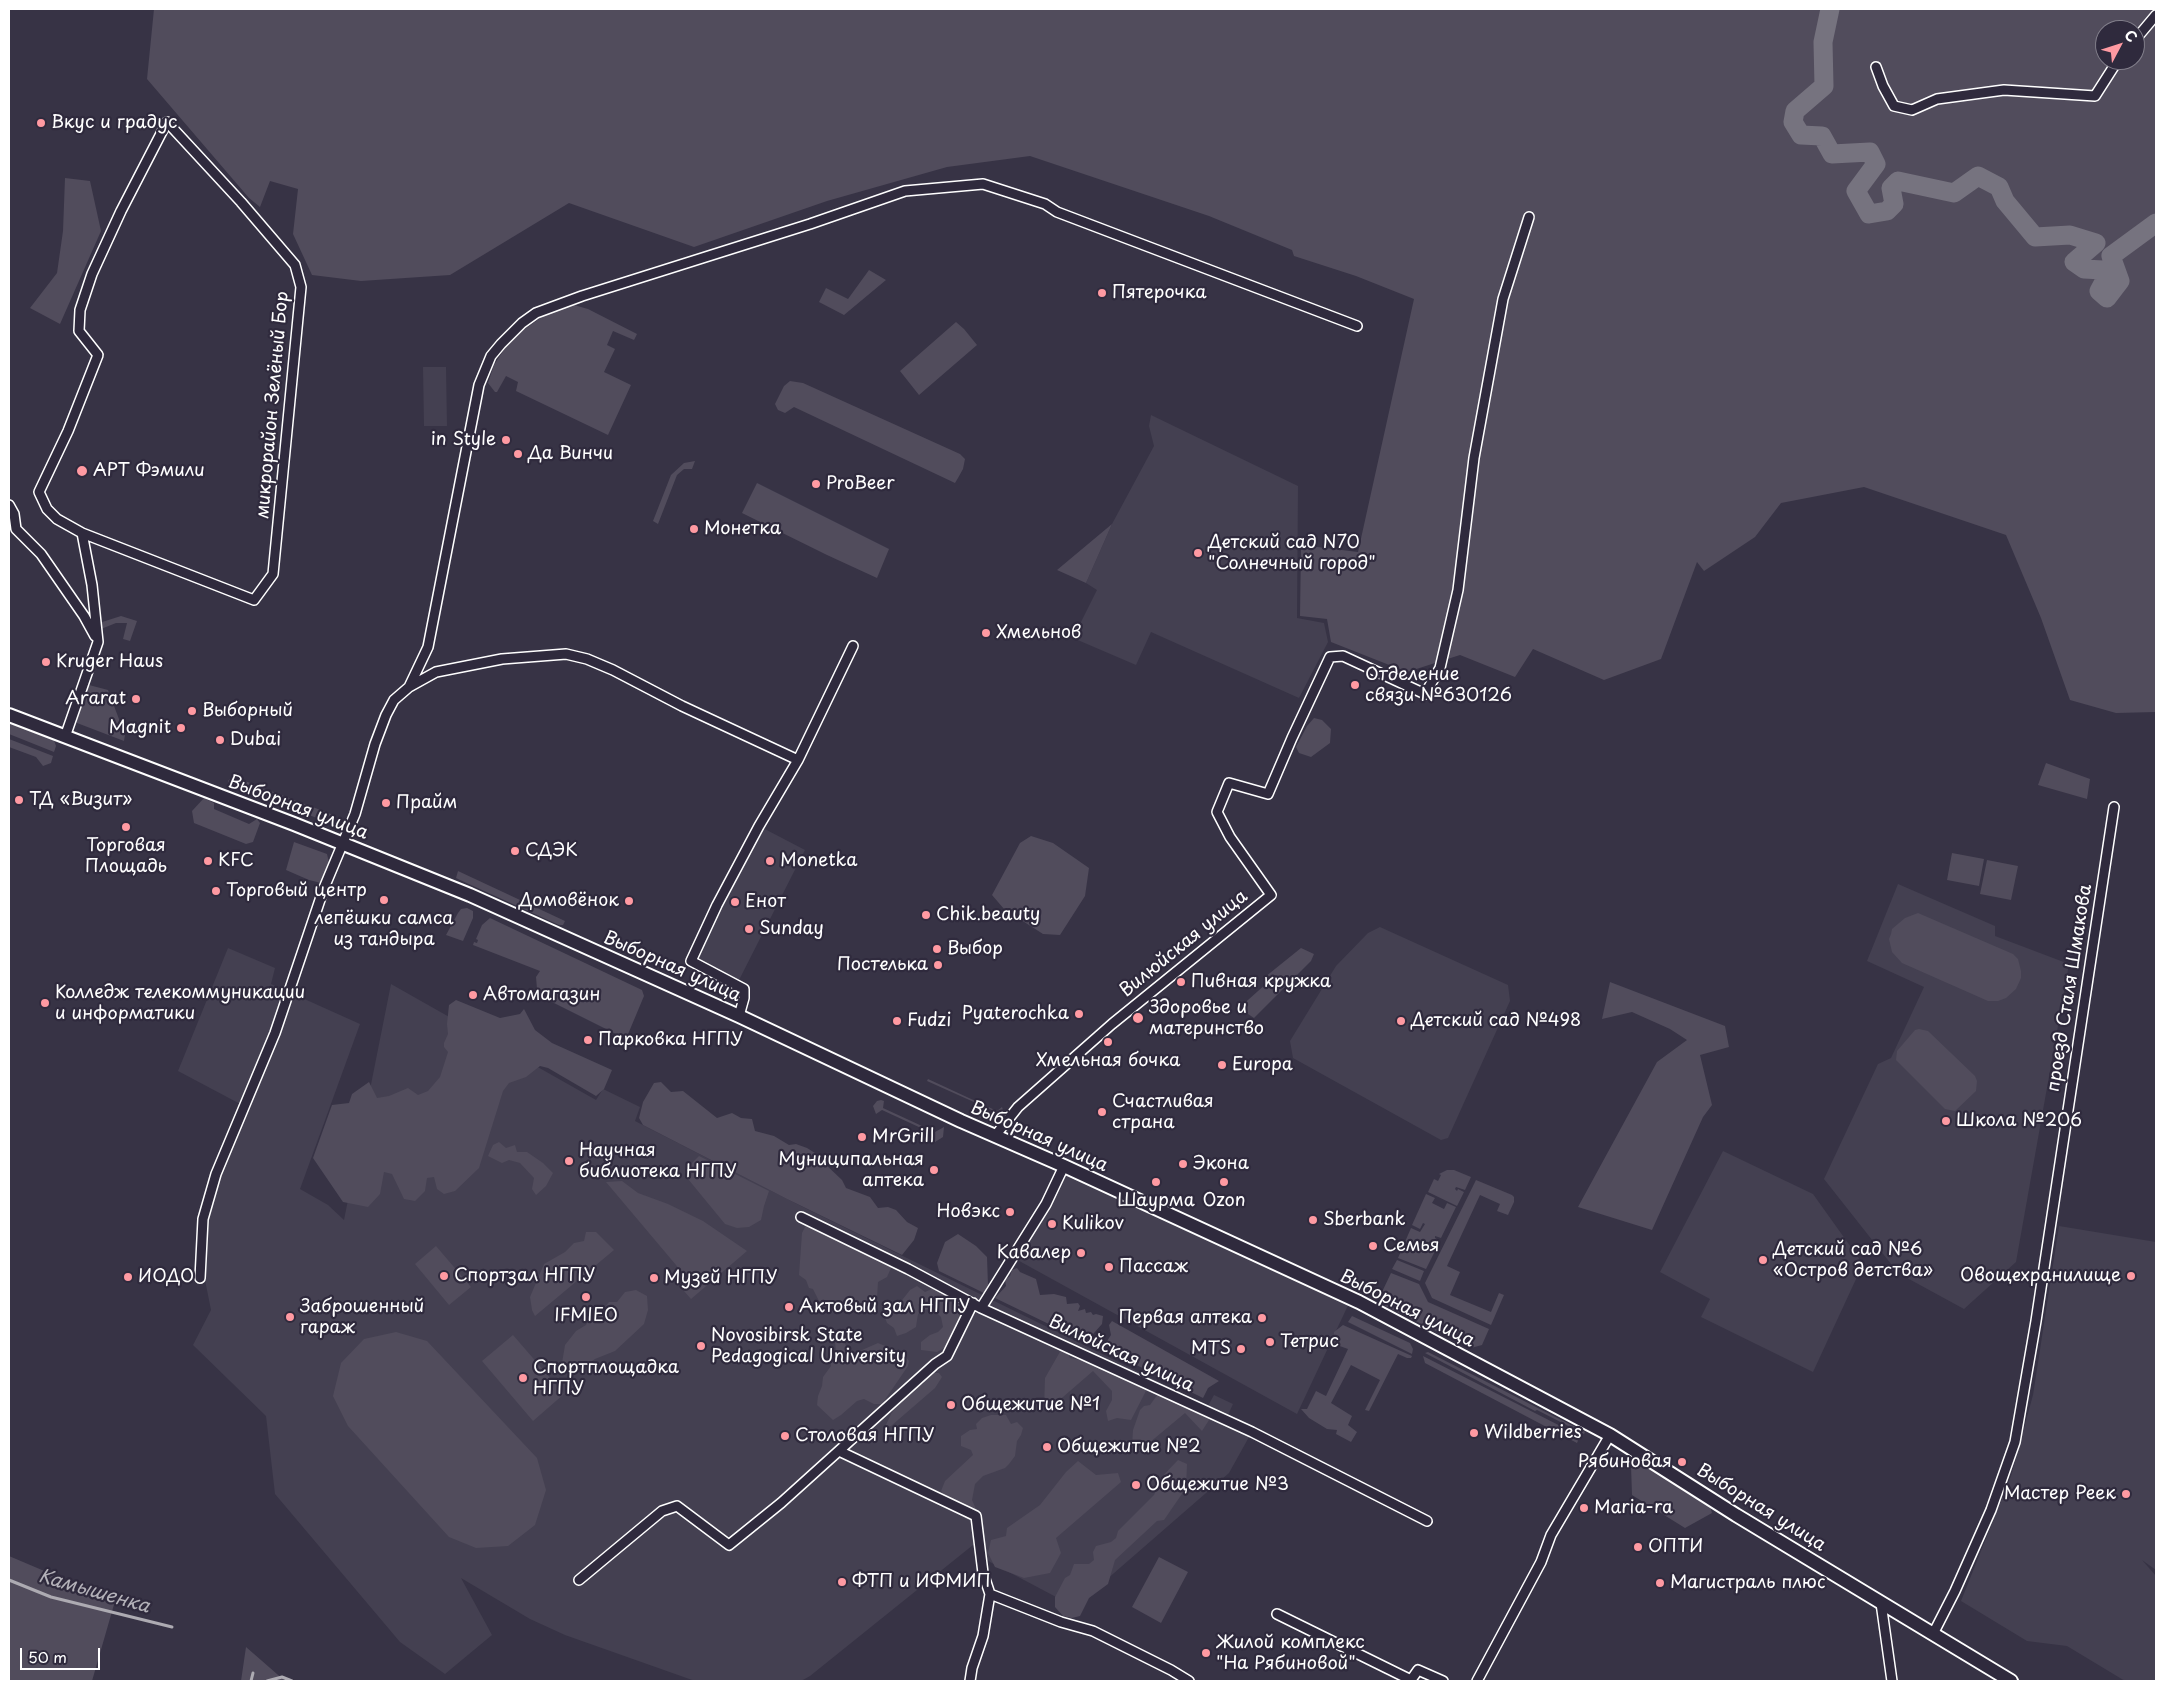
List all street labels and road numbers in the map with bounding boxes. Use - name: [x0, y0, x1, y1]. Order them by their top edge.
- street label: микрорайон Зелёный Бор: [252, 290, 294, 520]
- street label: Выборная улица: [225, 771, 371, 845]
- street label: проезд Сталя Шмакова: [2043, 883, 2097, 1093]
- street label: Вилюйская улица: [1116, 886, 1252, 1002]
- street label: Выборная улица: [600, 927, 744, 1007]
- street label: Выборная улица: [967, 1097, 1111, 1177]
- street label: Выборная улица: [1336, 1266, 1478, 1352]
- street label: Вилюйская улица: [1045, 1311, 1197, 1397]
- street label: Выборная улица: [1692, 1460, 1830, 1556]

